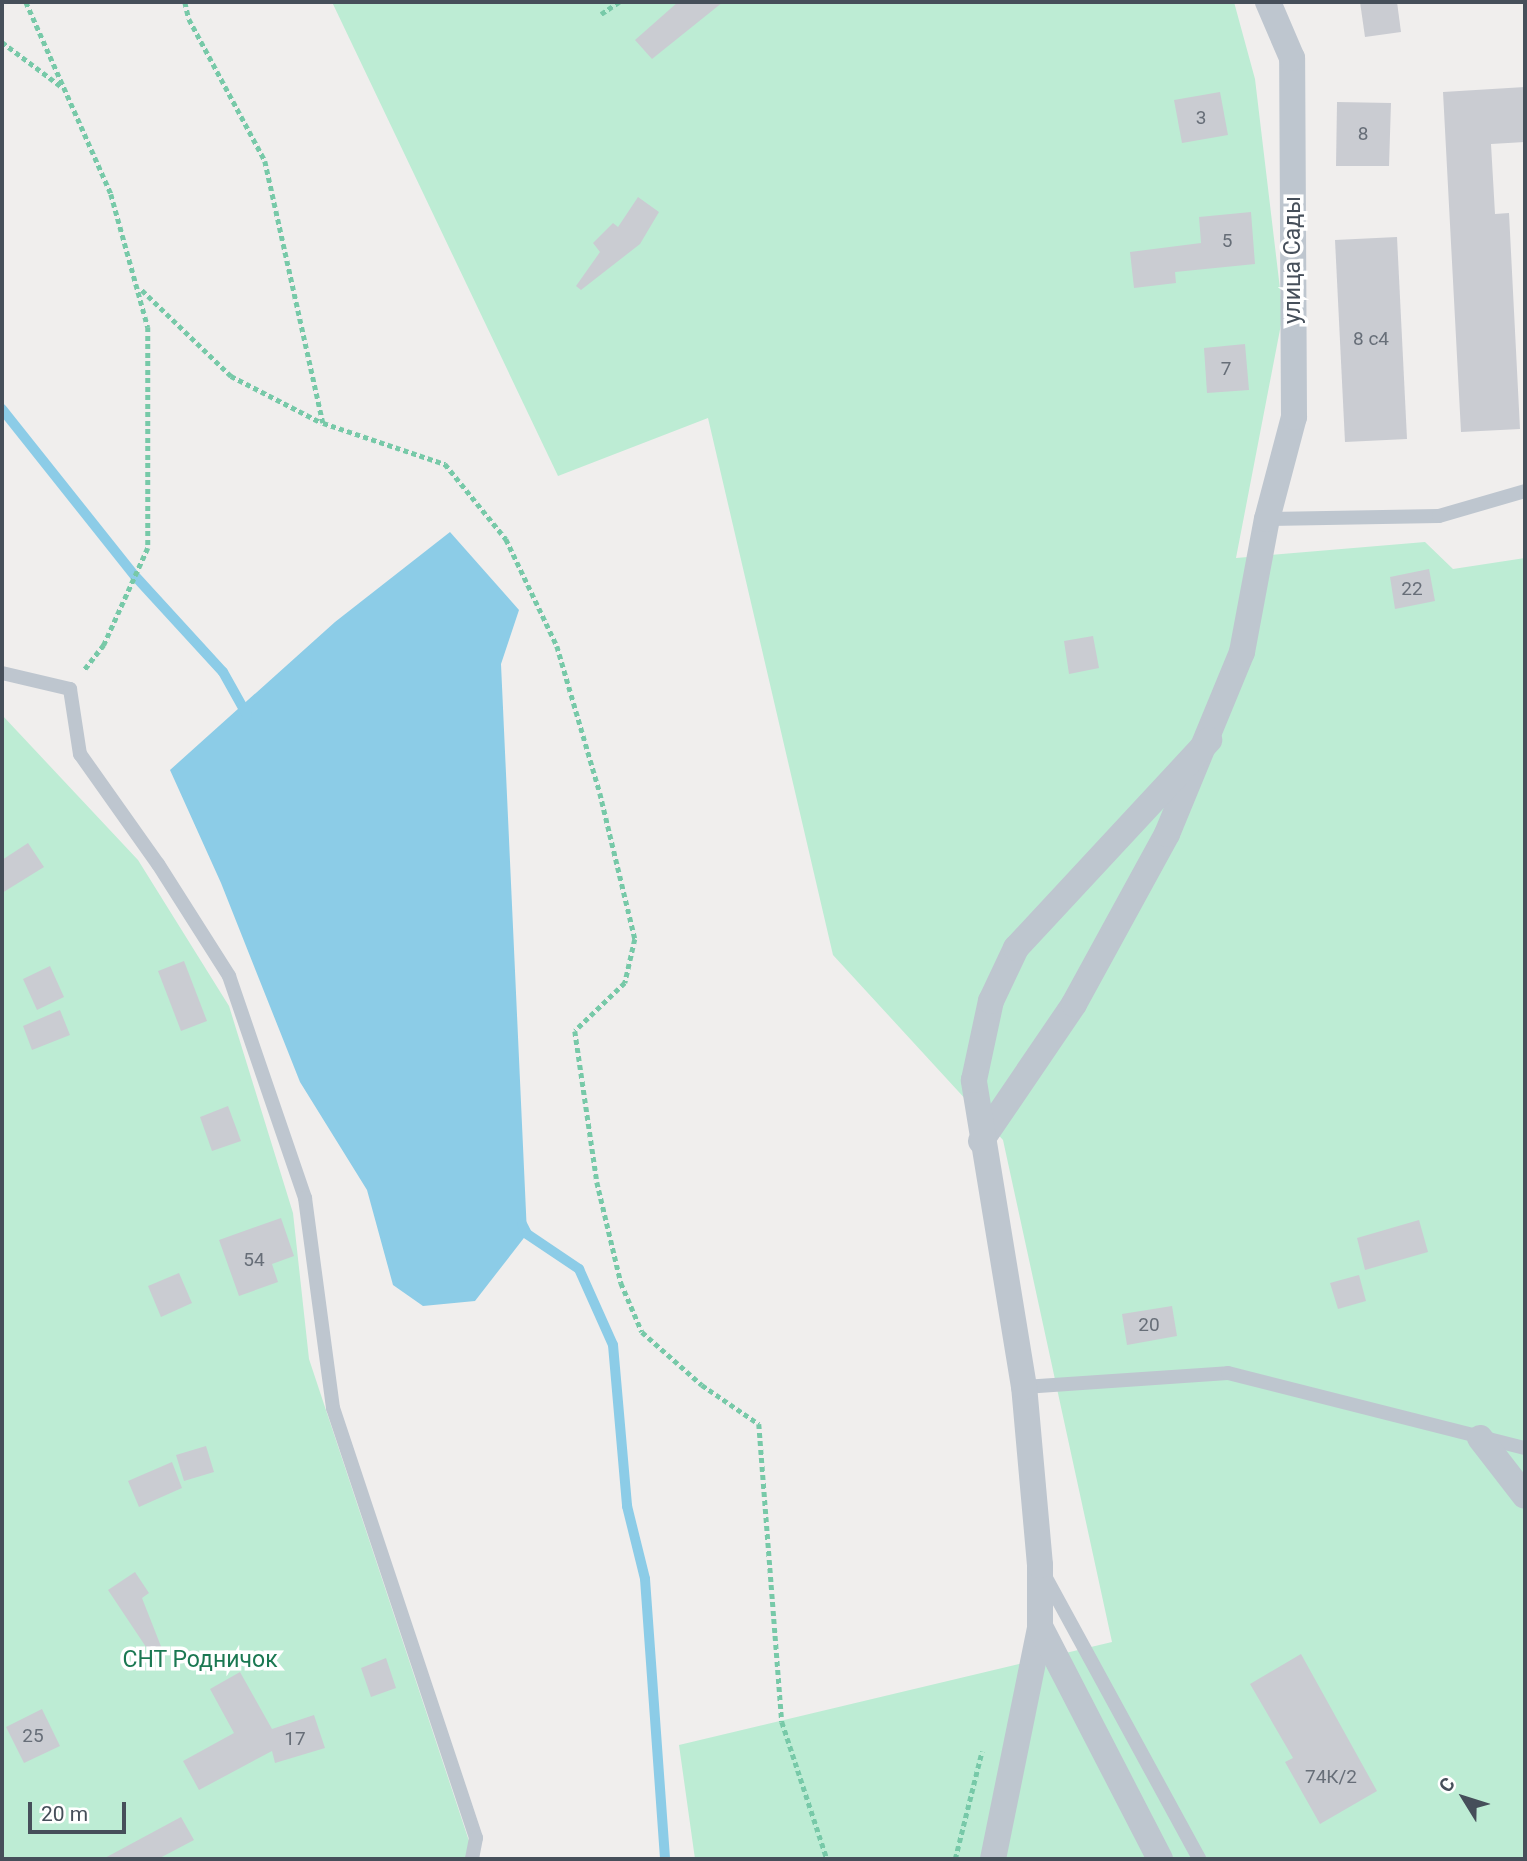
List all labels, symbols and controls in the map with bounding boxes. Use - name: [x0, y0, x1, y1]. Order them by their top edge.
- house number: 3: [1196, 107, 1206, 129]
- house number: 8: [1358, 123, 1368, 145]
- street label: улица Сады: [1279, 196, 1307, 324]
- house number: 5: [1222, 230, 1232, 252]
- house number: 8 с4: [1353, 328, 1389, 350]
- house number: 7: [1221, 358, 1231, 380]
- house number: 22: [1401, 578, 1423, 600]
- house number: 54: [243, 1249, 265, 1271]
- house number: 20: [1138, 1314, 1160, 1336]
- park label: СНТ Родничок: [122, 1646, 278, 1674]
- house number: 25: [22, 1725, 44, 1747]
- house number: 17: [284, 1728, 306, 1750]
- north arrow: [1429, 1763, 1499, 1833]
- house number: 74К/2: [1305, 1766, 1357, 1788]
- text: С: [1434, 1773, 1460, 1797]
- scale bar: [32, 1787, 130, 1831]
- text: 20 m: [41, 1802, 88, 1826]

